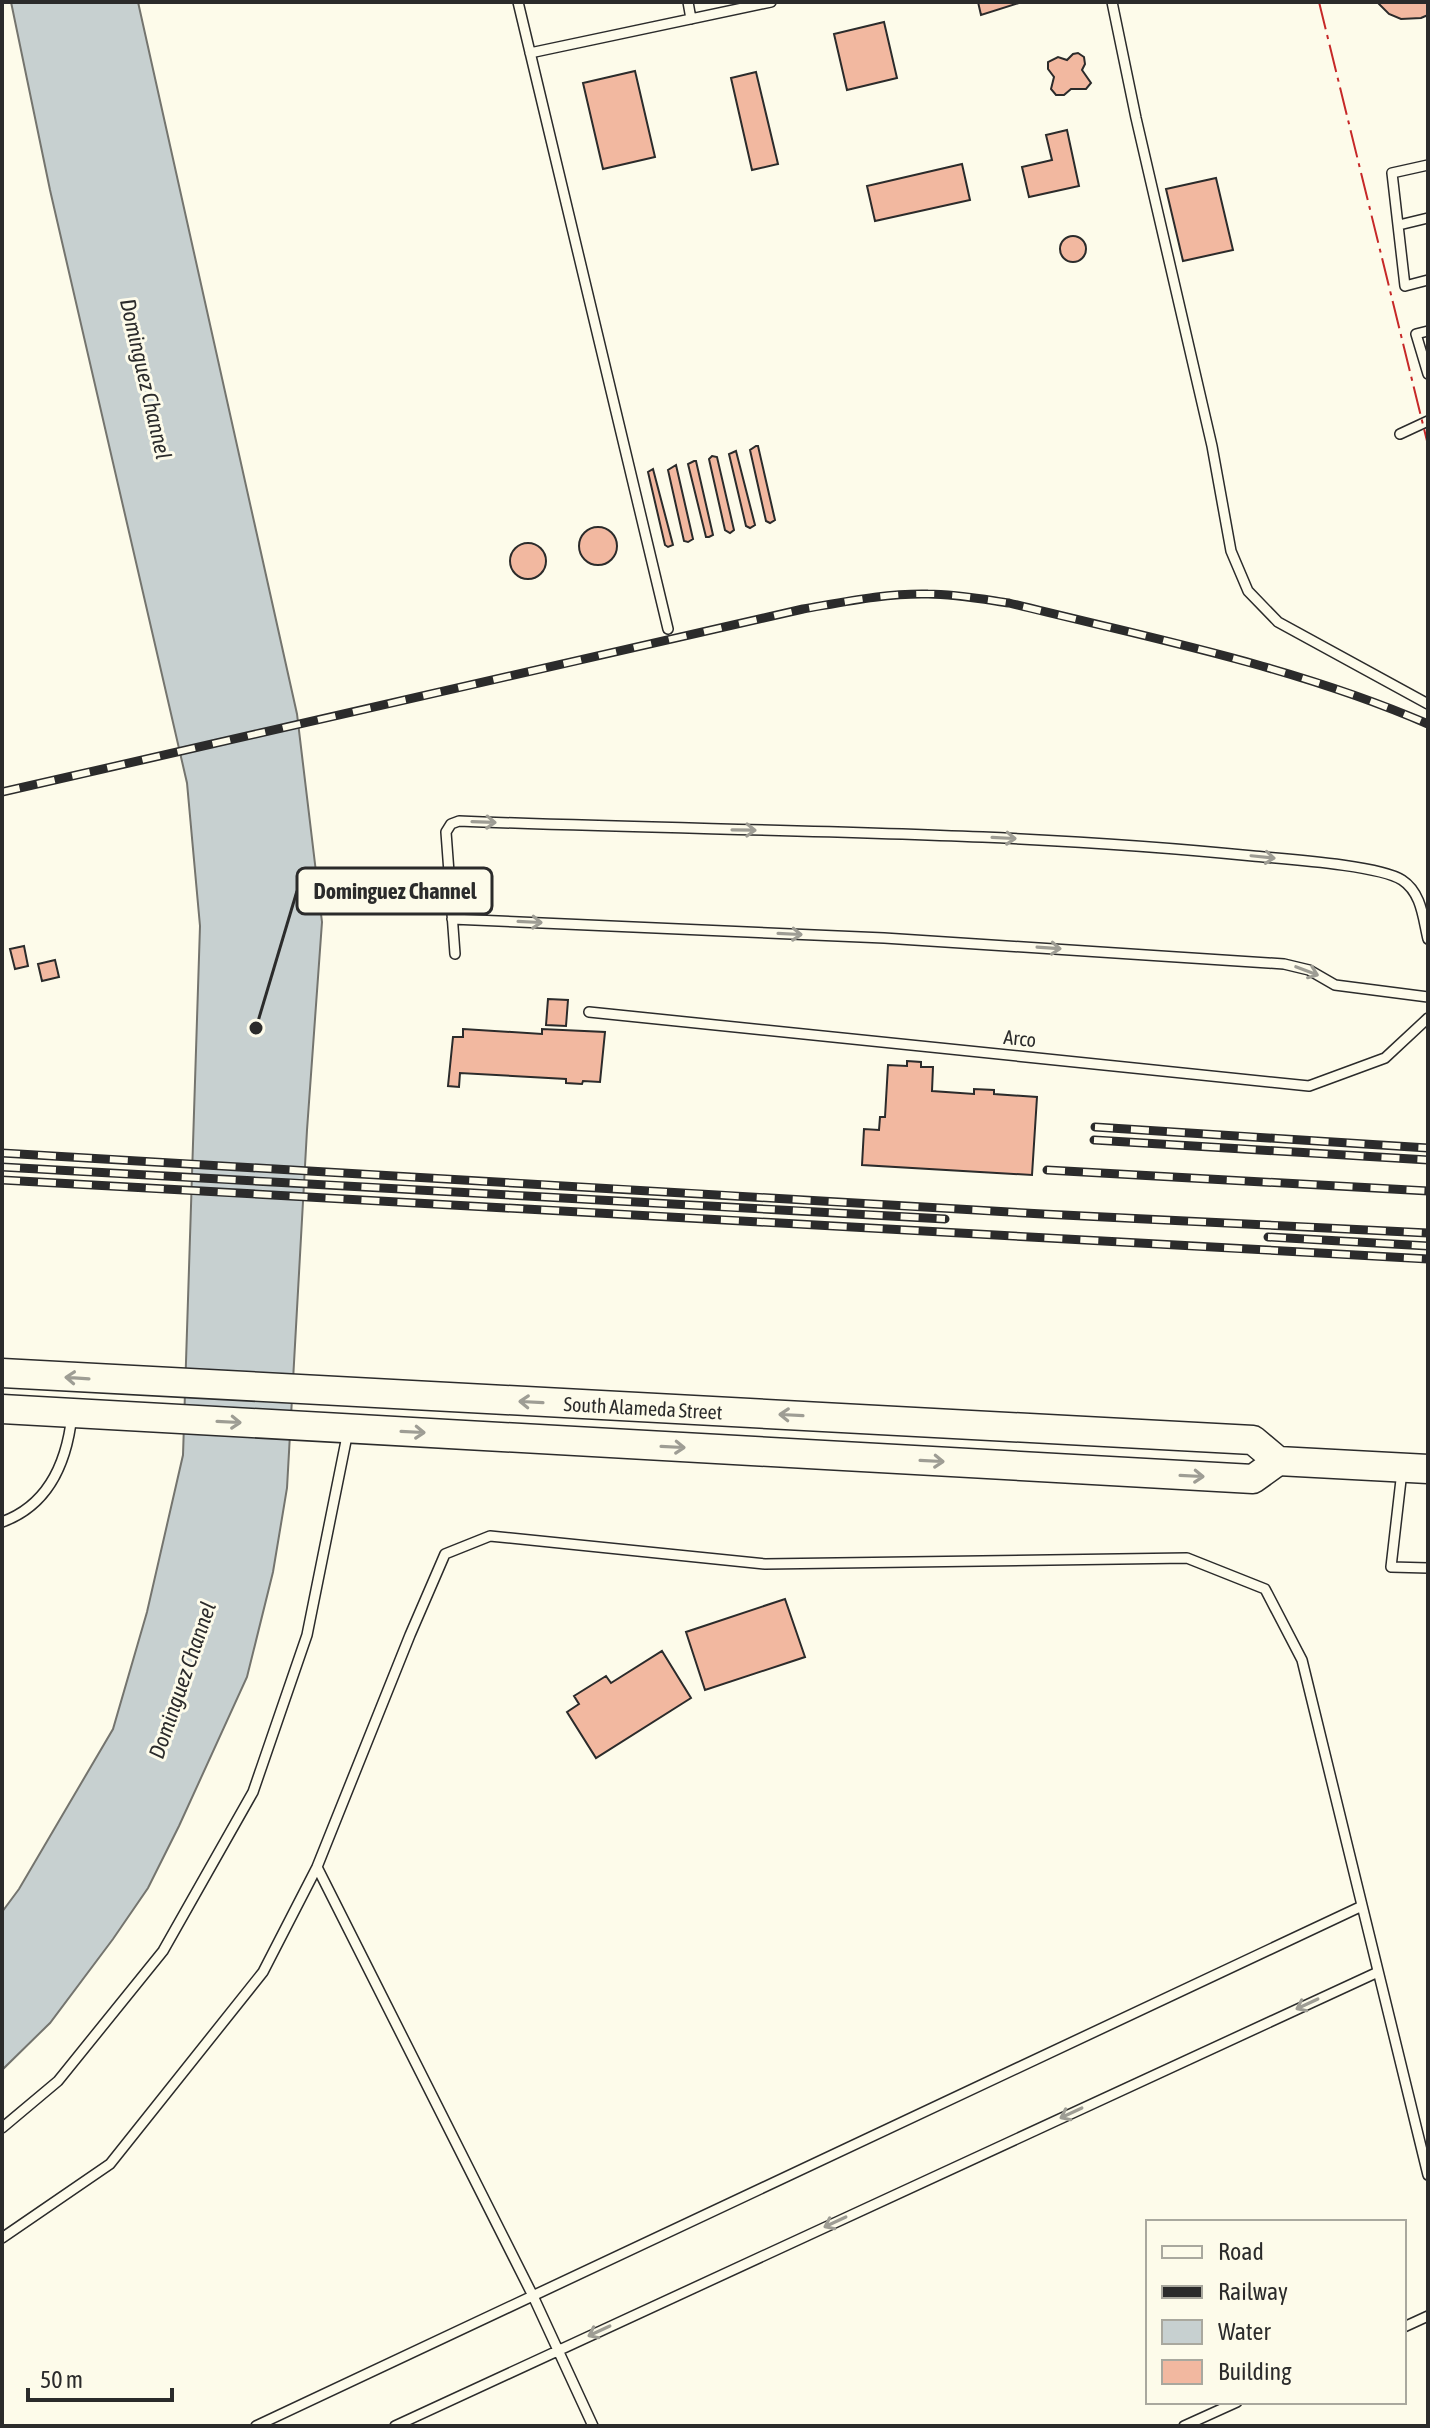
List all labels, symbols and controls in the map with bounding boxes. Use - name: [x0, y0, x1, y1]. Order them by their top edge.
- water label: Dominguez Channel: [115, 296, 177, 462]
- one-way arrow: [470, 814, 497, 829]
- one-way arrow: [730, 822, 757, 838]
- one-way arrow: [990, 831, 1017, 846]
- one-way arrow: [1249, 849, 1276, 864]
- callout: Dominguez Channel: [297, 868, 492, 914]
- text: Dominguez Channel: [313, 878, 478, 904]
- one-way arrow: [516, 915, 543, 930]
- one-way arrow: [776, 926, 803, 941]
- one-way arrow: [1035, 941, 1062, 956]
- one-way arrow: [1294, 965, 1319, 979]
- street label: Arco: [1003, 1025, 1037, 1051]
- one-way arrow: [64, 1370, 91, 1385]
- street label: South Alameda Street: [563, 1392, 723, 1423]
- one-way arrow: [518, 1394, 545, 1409]
- one-way arrow: [778, 1407, 805, 1422]
- one-way arrow: [215, 1414, 242, 1429]
- one-way arrow: [399, 1425, 426, 1440]
- one-way arrow: [659, 1439, 686, 1454]
- one-way arrow: [919, 1454, 945, 1469]
- one-way arrow: [1178, 1469, 1205, 1484]
- water label: Dominguez Channel: [143, 1598, 221, 1762]
- one-way arrow: [1295, 1997, 1319, 2012]
- one-way arrow: [1059, 2106, 1083, 2121]
- one-way arrow: [823, 2215, 847, 2230]
- legend: [1146, 2220, 1406, 2404]
- text: Road: [1218, 2238, 1264, 2265]
- text: Railway: [1218, 2278, 1288, 2305]
- text: Water: [1218, 2318, 1271, 2345]
- one-way arrow: [587, 2324, 611, 2339]
- scale bar: [28, 2352, 172, 2402]
- text: Building: [1218, 2358, 1292, 2385]
- text: 50 m: [40, 2366, 83, 2393]

